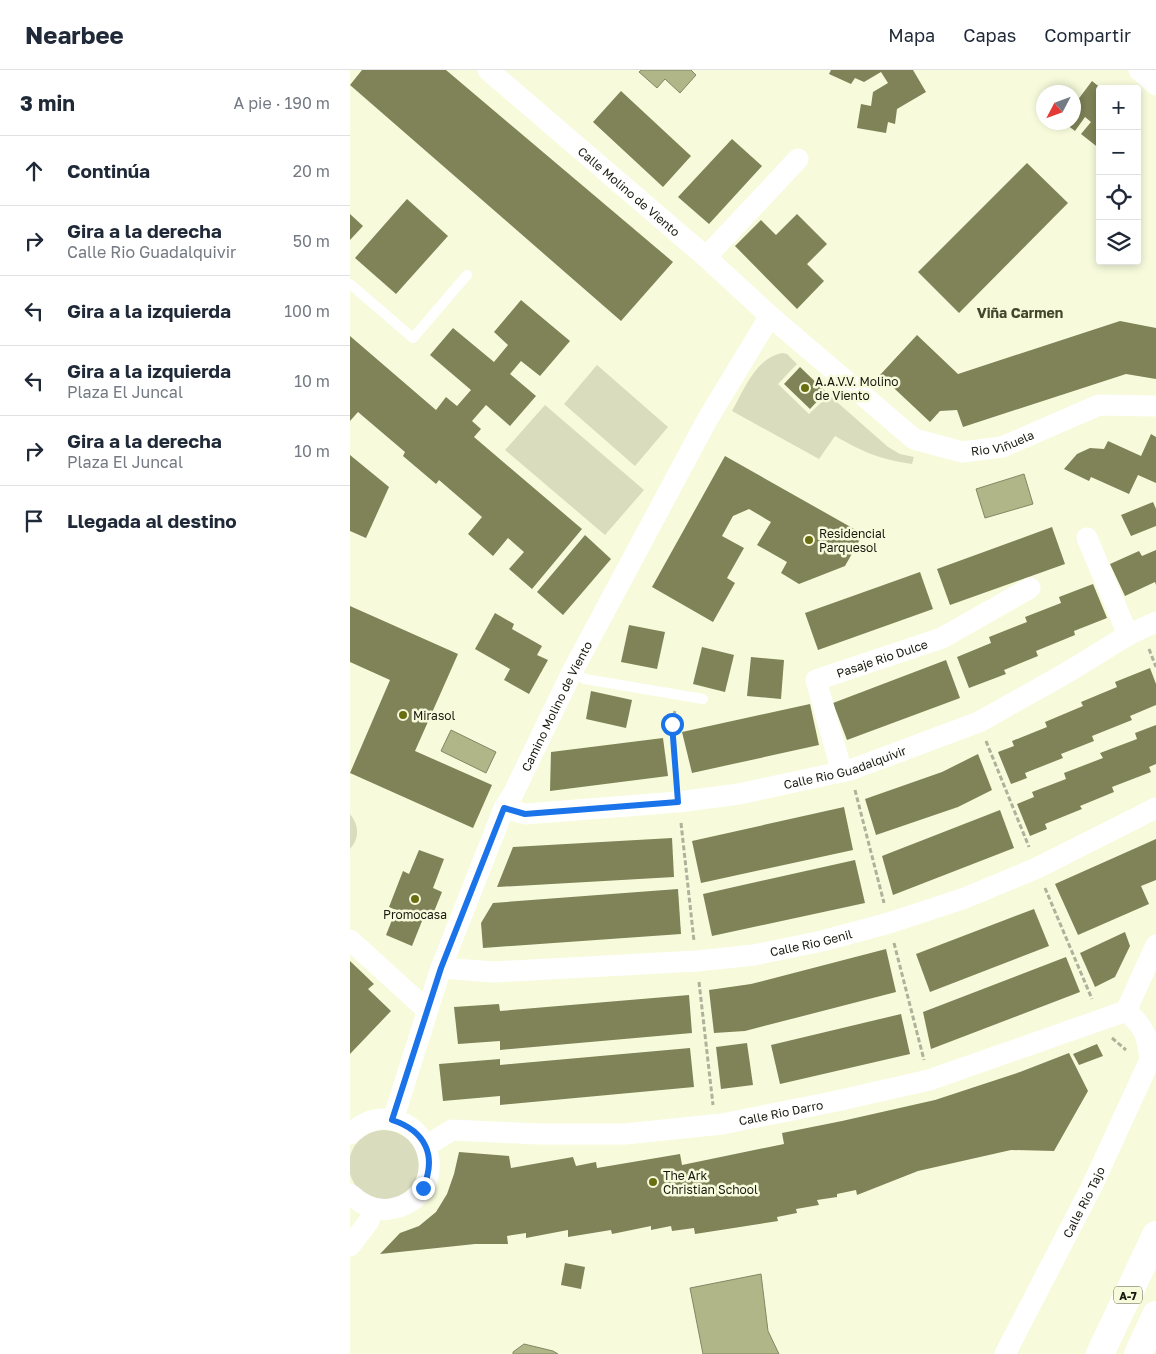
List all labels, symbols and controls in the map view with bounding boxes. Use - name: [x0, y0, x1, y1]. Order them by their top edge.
- text: Nearbee: [25, 20, 124, 49]
- text: Mapa: [888, 24, 935, 46]
- text: Capas: [963, 24, 1016, 46]
- text: Compartir: [1044, 24, 1131, 46]
- north arrow: [1036, 85, 1081, 130]
- map controls: [1096, 85, 1141, 265]
- button: +: [1096, 85, 1141, 130]
- text: 3 min: [20, 90, 75, 116]
- text: A pie · 190 m: [234, 93, 330, 113]
- button: −: [1096, 130, 1141, 175]
- street label: Calle Molino de Viento: [575, 143, 683, 239]
- icon: ahead: [20, 157, 48, 185]
- text: Continúa: [67, 159, 150, 182]
- text: 20 m: [293, 161, 330, 181]
- button: locate: [1096, 175, 1141, 220]
- text: Gira a la derecha: [67, 219, 222, 242]
- button: layers: [1096, 220, 1141, 265]
- icon: right: [20, 227, 48, 255]
- text: 50 m: [293, 231, 330, 251]
- text: Calle Rio Guadalquivir: [67, 242, 236, 262]
- icon: left: [20, 297, 48, 325]
- text: Gira a la izquierda: [67, 299, 231, 322]
- text: 100 m: [284, 301, 330, 321]
- district label: Viña Carmen: [977, 304, 1063, 321]
- text: Gira a la izquierda: [67, 359, 231, 382]
- icon: left: [20, 367, 48, 395]
- text: 10 m: [294, 371, 330, 391]
- place label: A.A.V.V. Molino de Viento: [815, 374, 899, 403]
- text: Plaza El Juncal: [67, 382, 183, 402]
- marker: A.A.V.V. Molino de Viento: [799, 382, 811, 394]
- street label: Rio Viñuela: [970, 427, 1036, 458]
- text: Gira a la derecha: [67, 429, 222, 452]
- icon: right: [20, 437, 48, 465]
- text: 10 m: [294, 441, 330, 461]
- text: Plaza El Juncal: [67, 452, 183, 472]
- icon: arrive: [20, 507, 48, 535]
- text: Llegada al destino: [67, 509, 237, 532]
- place label: Residencial Parquesol: [819, 526, 886, 555]
- marker: Residencial Parquesol: [803, 534, 815, 546]
- street label: Pasaje Rio Dulce: [834, 636, 929, 680]
- street label: Camino Molino de Viento: [518, 638, 595, 774]
- place label: Mirasol: [413, 708, 455, 723]
- marker: Mirasol: [397, 709, 409, 721]
- route start: [661, 713, 684, 736]
- street label: Calle Rio Guadalquivir: [782, 742, 908, 792]
- marker: Promocasa: [409, 893, 421, 905]
- place label: Promocasa: [383, 907, 447, 922]
- street label: Calle Rio Genil: [768, 926, 854, 959]
- street label: Calle Rio Darro: [737, 1096, 824, 1128]
- street label: Calle Rio Tajo: [1059, 1164, 1107, 1240]
- place label: The Ark Christian School: [663, 1168, 758, 1197]
- marker: The Ark Christian School: [647, 1176, 659, 1188]
- route end: [412, 1177, 435, 1200]
- road number: A-7: [1114, 1286, 1142, 1304]

